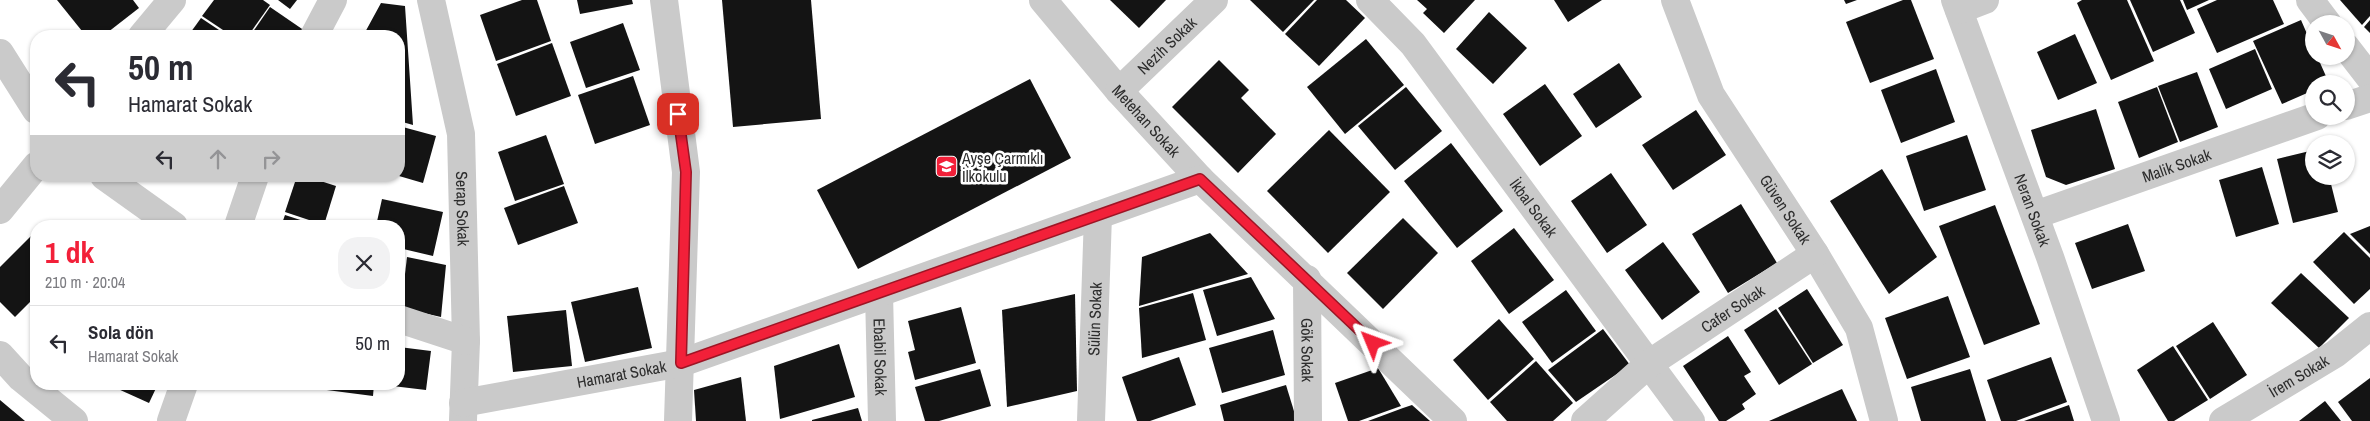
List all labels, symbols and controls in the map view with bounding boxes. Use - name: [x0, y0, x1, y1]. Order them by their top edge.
- street label: Nezih Sokak: [1132, 11, 1201, 79]
- north arrow: [2305, 15, 2355, 65]
- map controls: [2305, 15, 2355, 185]
- text: 50 m: [128, 44, 193, 91]
- icon: left: [45, 50, 110, 115]
- button: search: [2305, 75, 2355, 125]
- street label: Metehan Sokak: [1107, 80, 1186, 162]
- text: Hamarat Sokak: [128, 89, 252, 119]
- pin: [657, 93, 699, 135]
- icon: arrive: [664, 100, 692, 128]
- button: layers: [2305, 135, 2355, 185]
- street label: Malik Sokak: [2139, 143, 2214, 188]
- icon: left: [151, 145, 179, 173]
- icon: ahead: [204, 145, 232, 173]
- icon: right: [257, 145, 285, 173]
- place label: Ayşe Çarmıklı İlkokulu: [961, 147, 1043, 187]
- school or university icon: Ayşe Çarmıklı İlkokulu: [934, 155, 958, 179]
- street label: Güven Sokak: [1755, 170, 1817, 249]
- street label: Serap Sokak: [451, 171, 475, 247]
- street label: Neran Sokak: [2009, 171, 2056, 250]
- street label: İkbal Sokak: [1505, 174, 1563, 242]
- text: 1 dk: [45, 232, 94, 272]
- button: close: [338, 237, 390, 289]
- text: 210 m · 20:04: [45, 271, 125, 293]
- street label: Cafer Sokak: [1696, 279, 1769, 338]
- street label: Sülün Sokak: [1082, 281, 1107, 356]
- position arrow: [1346, 316, 1398, 368]
- street label: Ebabil Sokak: [869, 318, 892, 396]
- street label: Gök Sokak: [1296, 318, 1319, 383]
- text: Sola dön: [88, 319, 154, 345]
- icon: left: [45, 329, 73, 357]
- text: 50 m: [355, 330, 390, 356]
- text: Hamarat Sokak: [88, 345, 178, 367]
- street label: İrem Sokak: [2264, 349, 2333, 402]
- street label: Hamarat Sokak: [575, 355, 668, 393]

